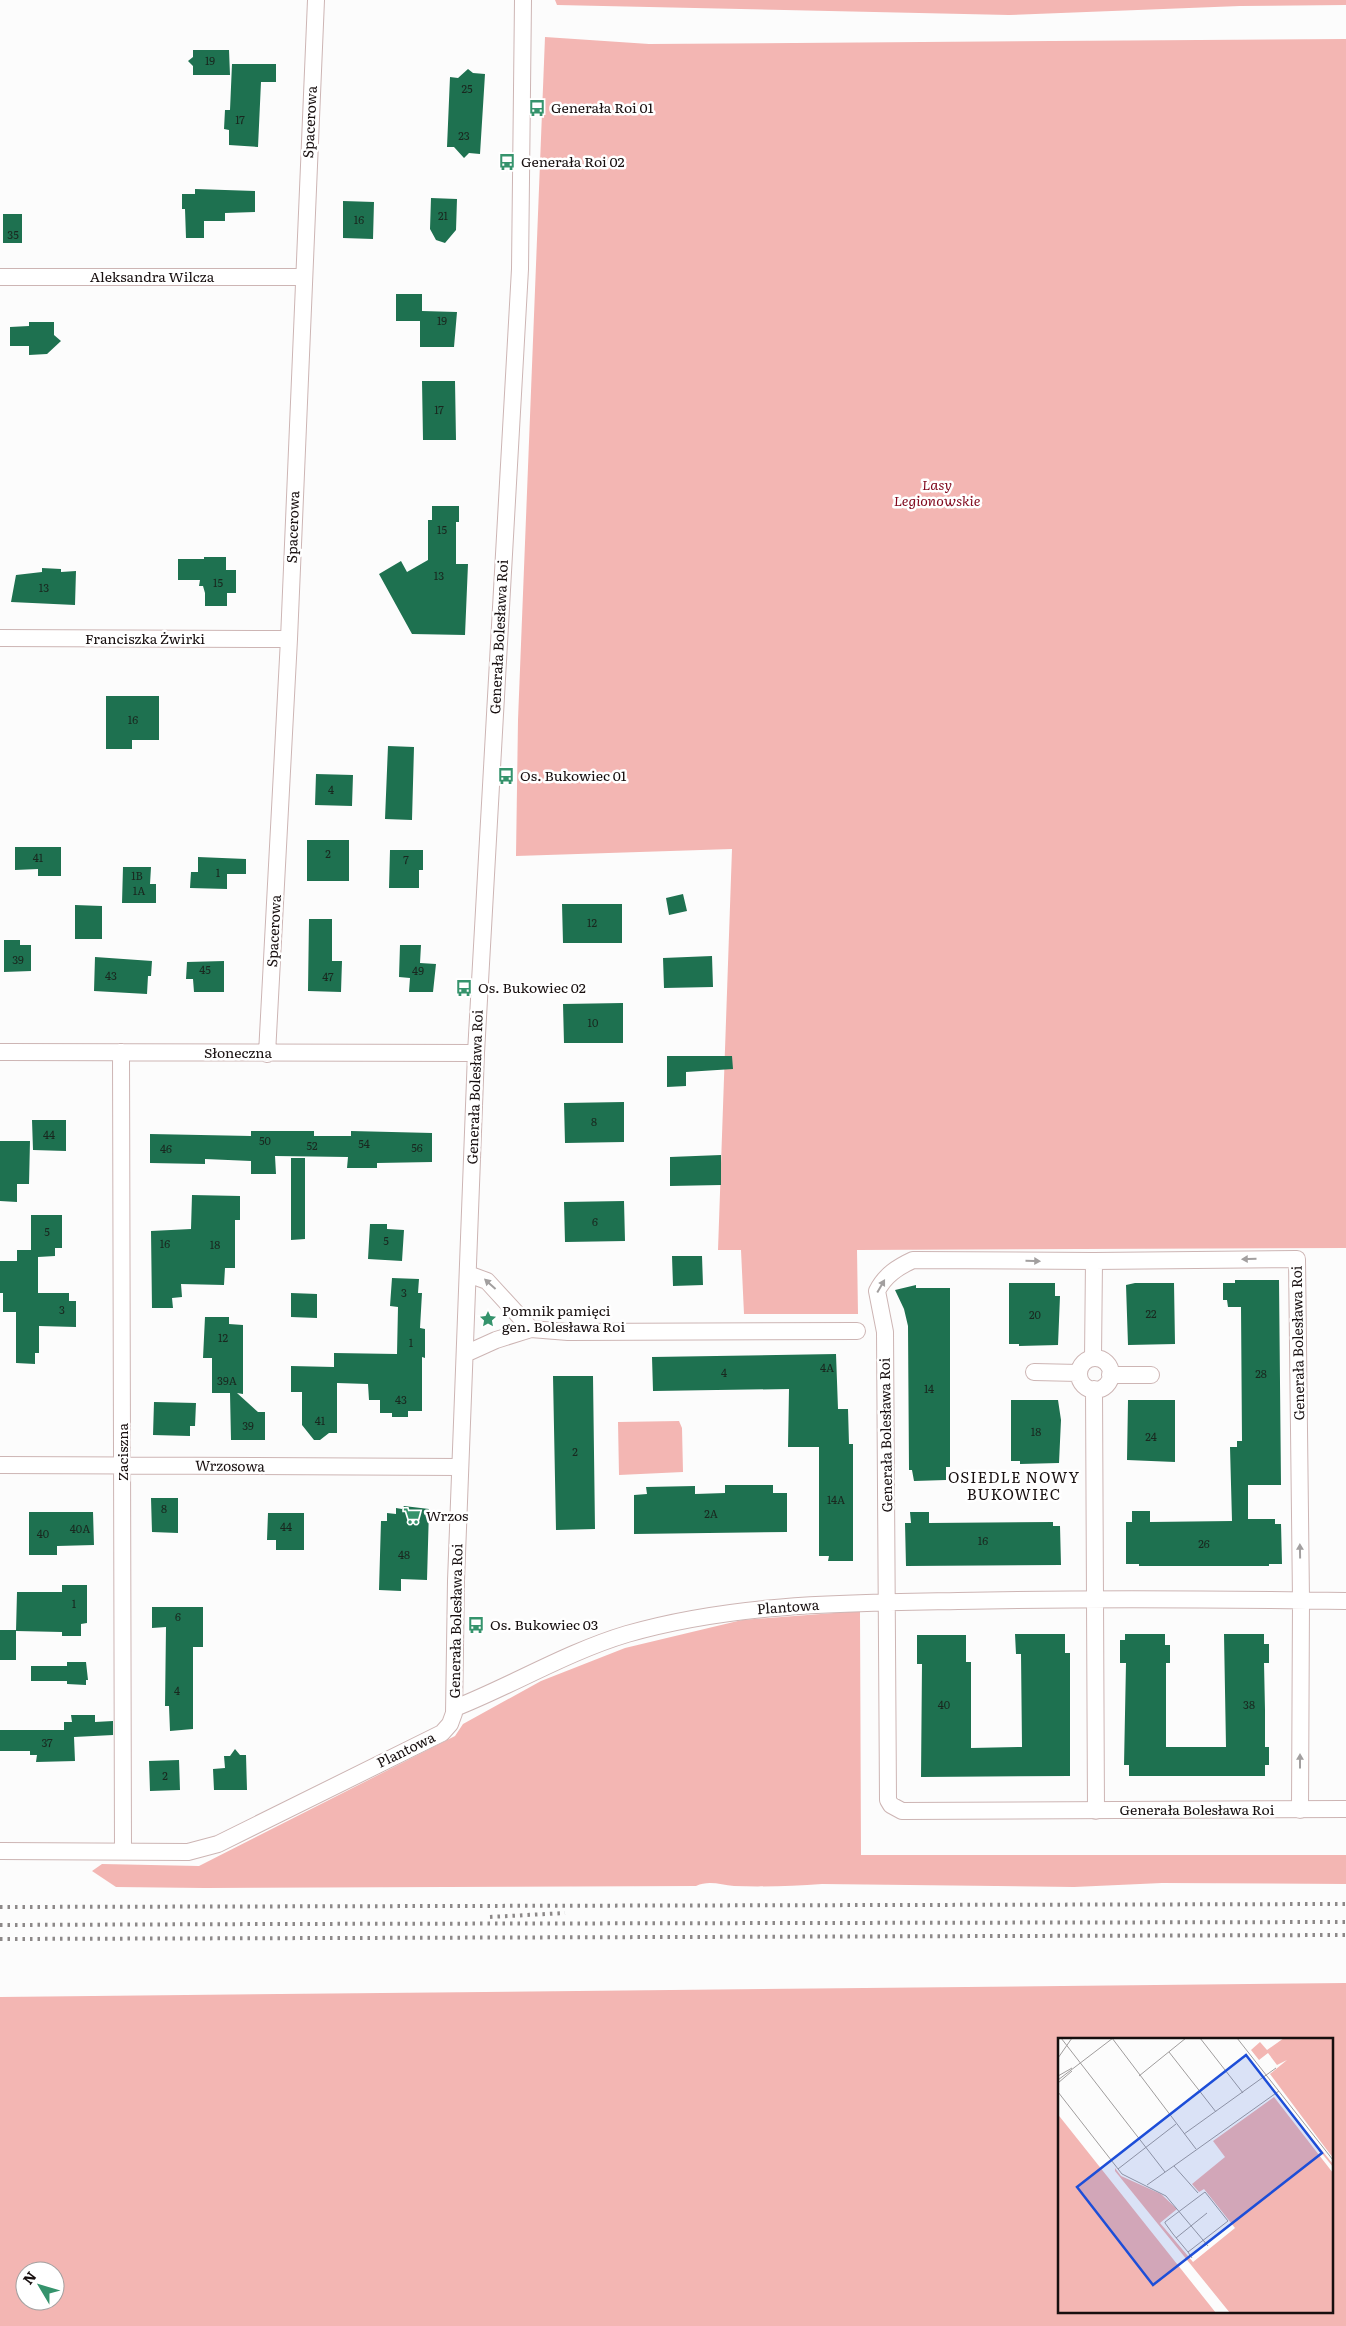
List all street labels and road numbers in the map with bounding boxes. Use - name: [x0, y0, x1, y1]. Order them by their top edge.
- street label: Spacerowa: [297, 85, 321, 159]
- street label: Aleksandra Wilcza: [90, 266, 215, 286]
- street label: Spacerowa: [281, 490, 303, 564]
- street label: Generała Bolesława Roi: [484, 559, 512, 715]
- street label: Franciszka Żwirki: [85, 628, 205, 648]
- street label: Spacerowa: [261, 894, 285, 968]
- street label: Generała Bolesława Roi: [461, 1009, 487, 1165]
- street label: Słoneczna: [204, 1042, 272, 1062]
- street label: Generała Bolesława Roi: [1286, 1265, 1308, 1421]
- street label: Generała Bolesława Roi: [874, 1357, 896, 1513]
- street label: Zaciszna: [112, 1422, 132, 1481]
- street label: Wrzosowa: [195, 1454, 266, 1476]
- street label: Generała Bolesława Roi: [444, 1543, 466, 1699]
- street label: Plantowa: [756, 1594, 820, 1618]
- street label: Plantowa: [373, 1726, 438, 1772]
- street label: Generała Bolesława Roi: [1120, 1799, 1275, 1819]

